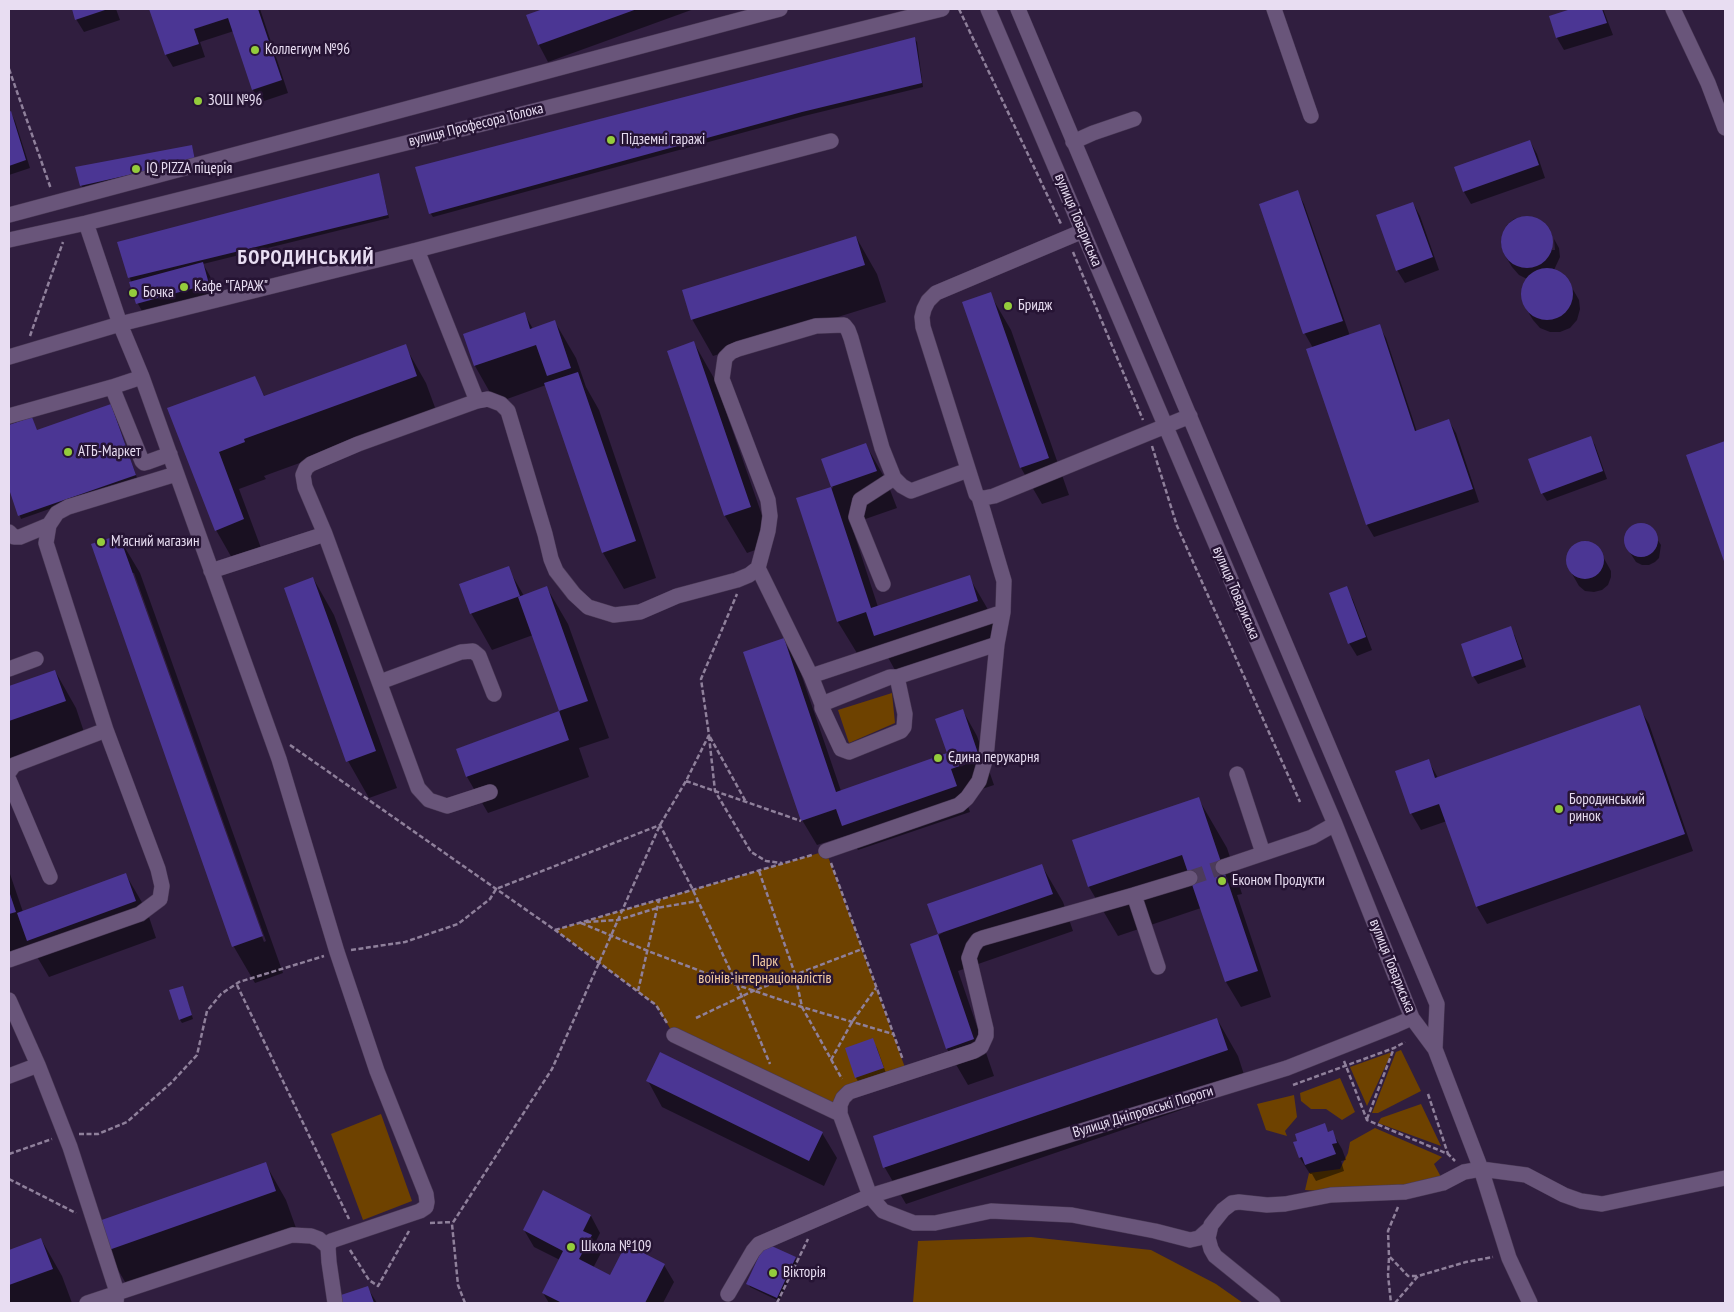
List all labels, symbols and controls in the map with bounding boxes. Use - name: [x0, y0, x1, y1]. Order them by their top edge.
- place label: Коллегиум №96: [265, 41, 350, 59]
- marker: Коллегиум №96: [249, 44, 261, 56]
- place label: ЗОШ №96: [208, 92, 262, 110]
- marker: ЗОШ №96: [192, 95, 204, 107]
- street label: вулиця Професора Толока: [407, 100, 545, 150]
- place label: Підземні гаражі: [621, 131, 705, 149]
- marker: Підземні гаражі: [605, 134, 617, 146]
- place label: IQ PIZZA піцерія: [146, 160, 232, 178]
- marker: IQ PIZZA піцерія: [130, 163, 142, 175]
- street label: вулиця Товариська: [1050, 171, 1106, 269]
- district label: БОРОДИНСЬКИЙ: [236, 246, 376, 270]
- place label: Кафе "ГАРАЖ": [194, 278, 268, 296]
- marker: Кафе "ГАРАЖ": [178, 281, 190, 293]
- place label: Бочка: [143, 284, 174, 302]
- marker: Бочка: [127, 287, 139, 299]
- place label: Бридж: [1018, 297, 1052, 315]
- marker: Бридж: [1002, 300, 1014, 312]
- place label: АТБ-Маркет: [78, 443, 141, 461]
- marker: АТБ-Маркет: [62, 446, 74, 458]
- place label: М'ясний магазин: [111, 533, 199, 551]
- marker: М'ясний магазин: [95, 536, 107, 548]
- street label: вулиця Товариська: [1208, 544, 1264, 642]
- place label: Єдина перукарня: [948, 749, 1039, 767]
- marker: Єдина перукарня: [932, 752, 944, 764]
- place label: Бородинський ринок: [1569, 791, 1645, 826]
- marker: Бородинський ринок: [1553, 803, 1565, 815]
- place label: Економ Продукти: [1232, 872, 1325, 890]
- marker: Економ Продукти: [1216, 875, 1228, 887]
- street label: вулиця Товариська: [1365, 917, 1419, 1015]
- park label: Парк воїнів-інтернаціоналістів: [698, 953, 832, 988]
- street label: Вулиця Дніпровські Пороги: [1071, 1082, 1215, 1142]
- place label: Школа №109: [581, 1238, 652, 1256]
- marker: Школа №109: [565, 1241, 577, 1253]
- place label: Вікторія: [783, 1264, 826, 1282]
- marker: Вікторія: [767, 1267, 779, 1279]

